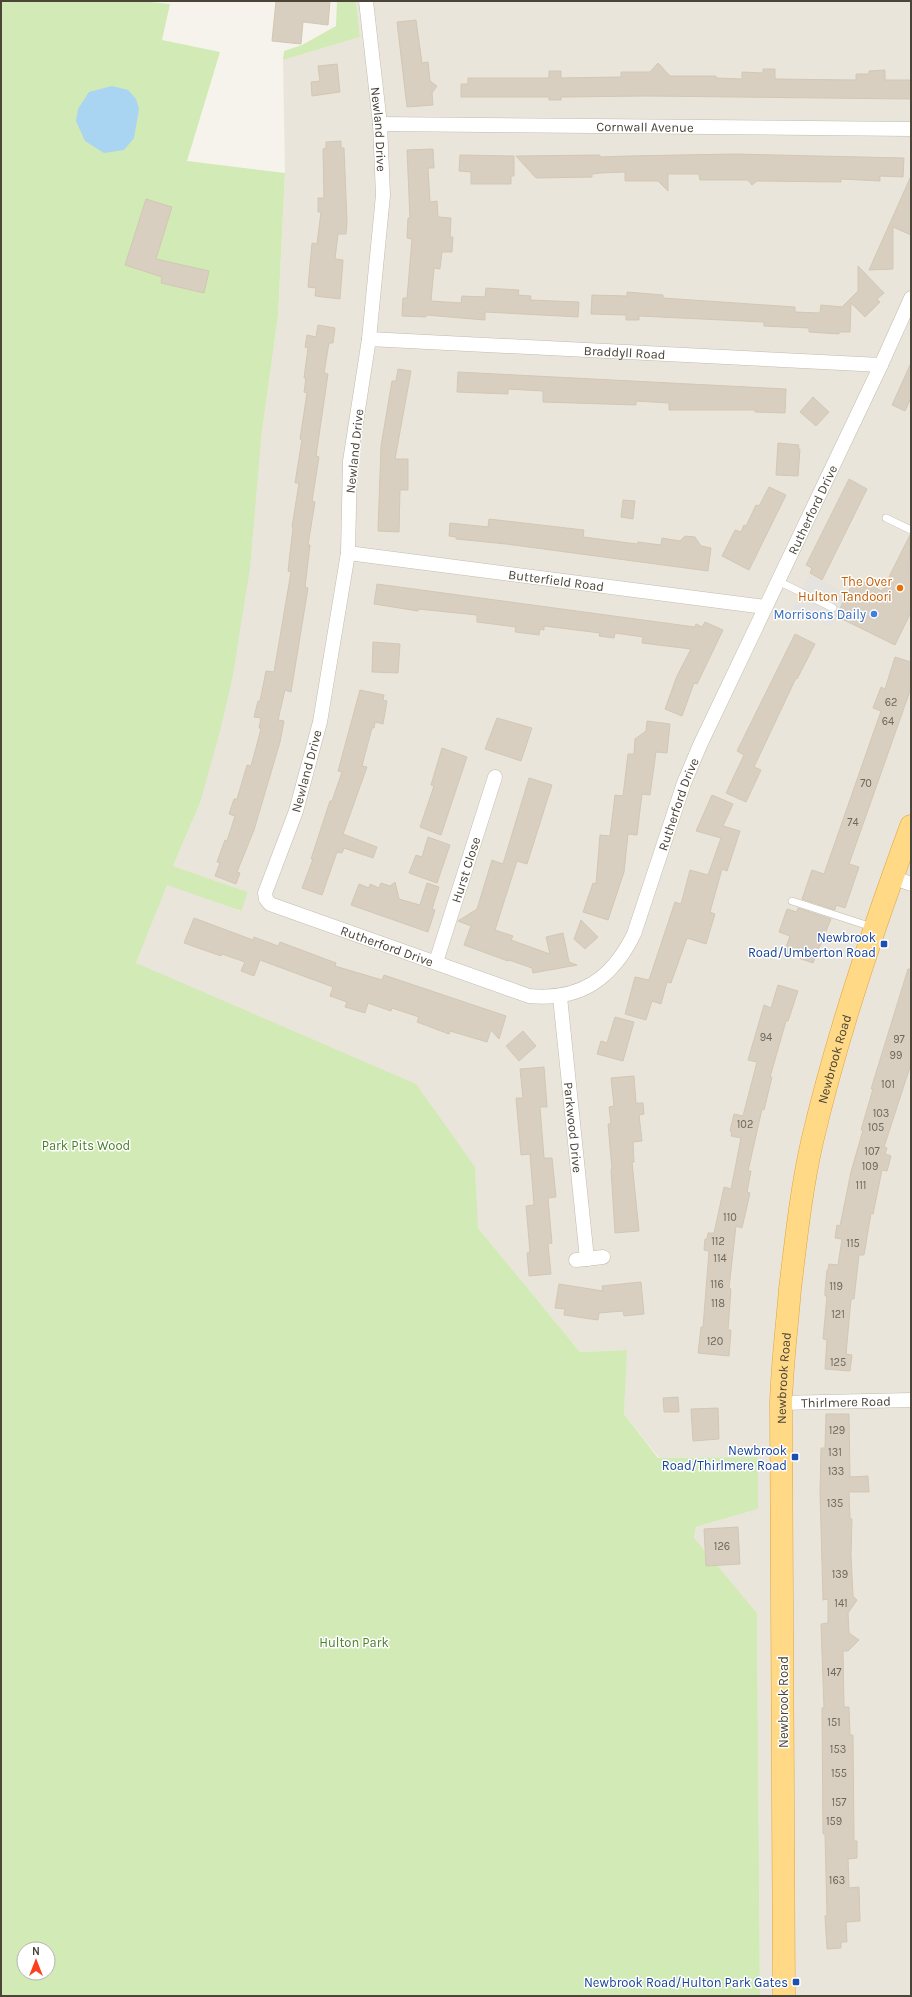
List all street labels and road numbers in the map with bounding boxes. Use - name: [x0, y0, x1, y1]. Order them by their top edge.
- street label: Newland Drive: [368, 86, 389, 172]
- street label: Cornwall Avenue: [596, 119, 694, 135]
- street label: Braddyll Road: [583, 343, 666, 362]
- street label: Newland Drive: [343, 408, 366, 494]
- street label: Rutherford Drive: [785, 462, 840, 557]
- street label: Butterfield Road: [507, 567, 605, 594]
- street label: Newland Drive: [288, 728, 325, 814]
- street label: Rutherford Drive: [655, 755, 702, 853]
- street label: Hurst Close: [448, 835, 484, 905]
- street label: Rutherford Drive: [339, 923, 436, 970]
- street label: Newbrook Road: [815, 1013, 854, 1105]
- street label: Parkwood Drive: [561, 1081, 585, 1174]
- street label: Newbrook Road: [774, 1332, 794, 1424]
- street label: Thirlmere Road: [801, 1393, 891, 1411]
- street label: Newbrook Road: [776, 1656, 791, 1748]

